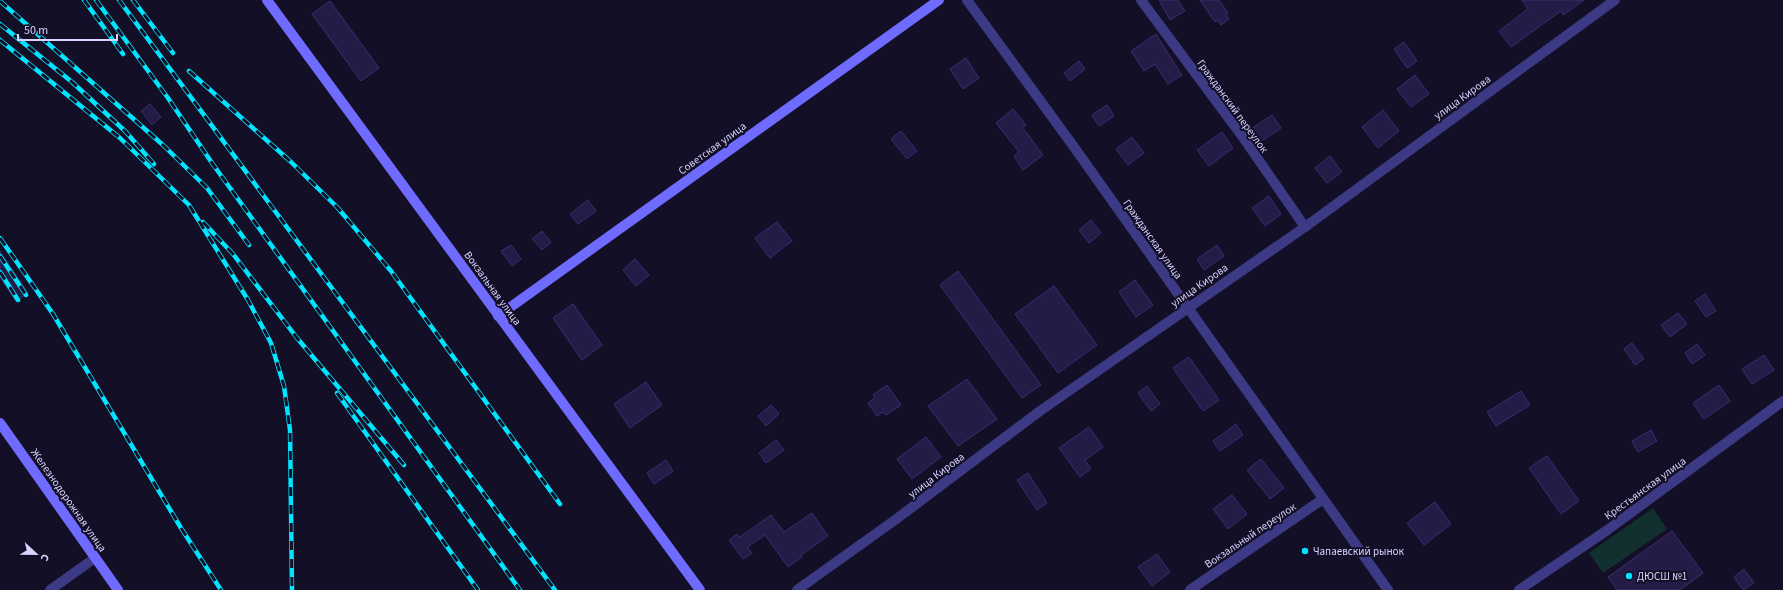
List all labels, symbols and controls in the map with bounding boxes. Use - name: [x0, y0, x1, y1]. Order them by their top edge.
- scale bar: [18, 16, 117, 42]
- text: 50 m: [24, 22, 48, 39]
- street label: Гражданский переулок: [1194, 56, 1272, 157]
- street label: улица Кирова: [1431, 72, 1494, 123]
- street label: Советская улица: [675, 119, 749, 178]
- street label: Гражданская улица: [1119, 196, 1186, 282]
- street label: Вокзальная улица: [461, 248, 525, 328]
- street label: улица Кирова: [1168, 260, 1231, 311]
- street label: Железнодорожная улица: [27, 446, 110, 555]
- street label: улица Кирова: [905, 449, 968, 501]
- street label: Крестьянская улица: [1601, 454, 1689, 523]
- street label: Вокзальный переулок: [1202, 499, 1299, 572]
- north arrow: [16, 534, 56, 574]
- place label: Чапаевский рынок: [1313, 544, 1405, 559]
- marker: Чапаевский рынок: [1300, 546, 1310, 556]
- text: С: [36, 552, 53, 564]
- place label: ДЮСШ №1: [1637, 569, 1687, 584]
- marker: ДЮСШ №1: [1624, 571, 1634, 581]

